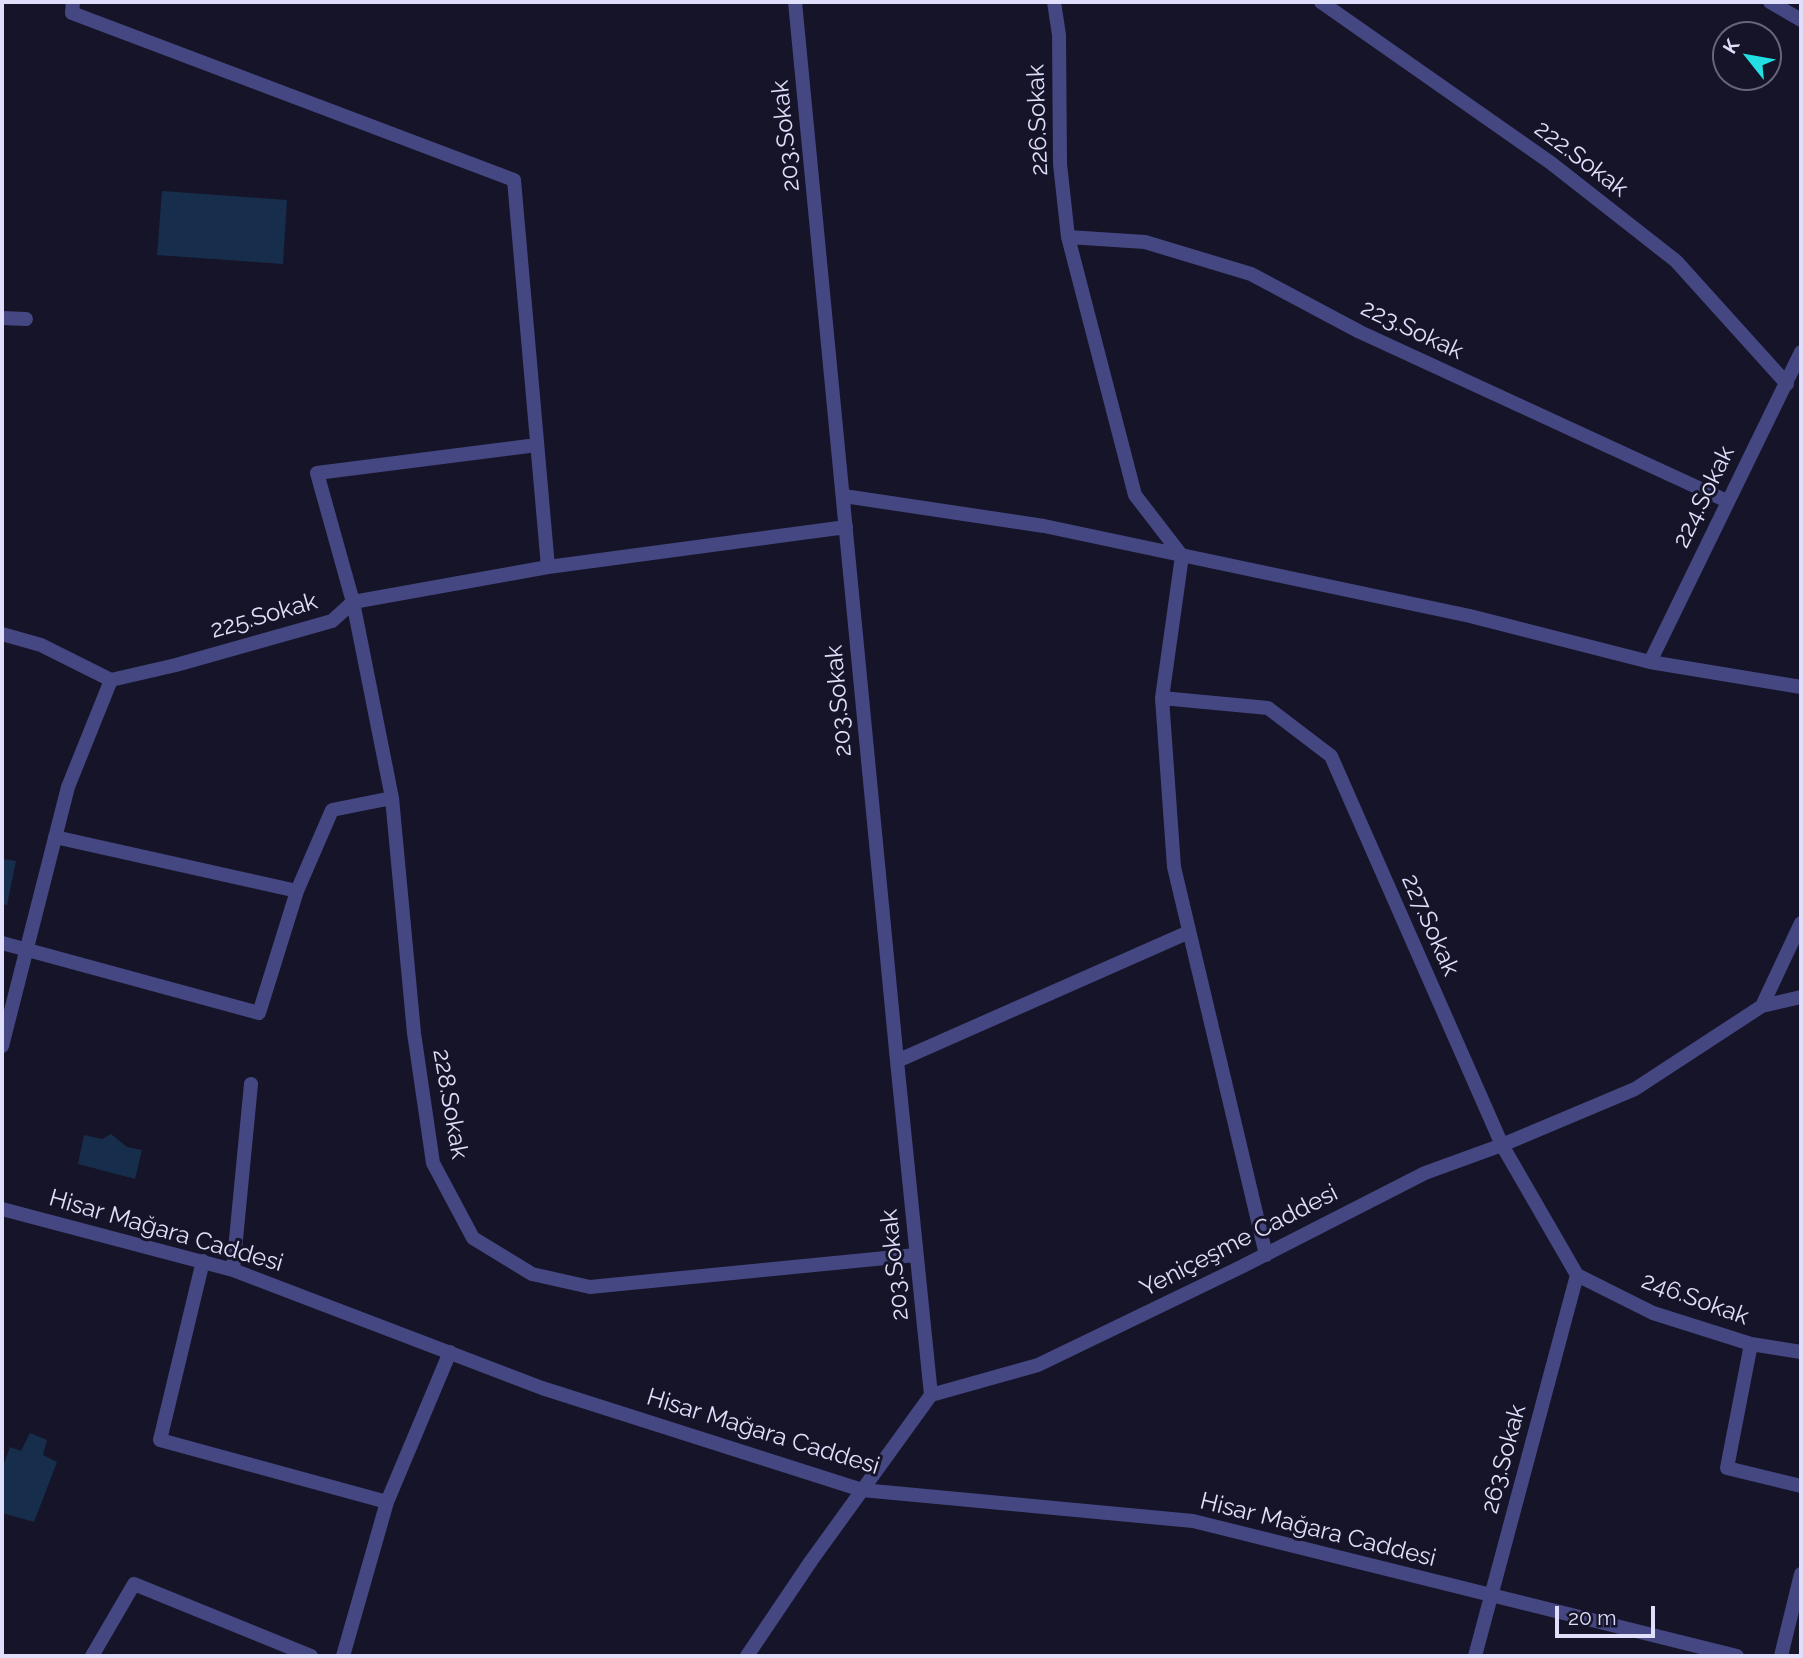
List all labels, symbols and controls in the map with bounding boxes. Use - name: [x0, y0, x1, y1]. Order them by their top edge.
- north arrow: [1712, 21, 1782, 91]
- text: K: [1718, 35, 1743, 57]
- street label: 226.Sokak: [1022, 64, 1054, 176]
- street label: 203.Sokak: [766, 79, 806, 193]
- street label: 222.Sokak: [1529, 115, 1633, 203]
- street label: 223.Sokak: [1356, 294, 1468, 366]
- street label: 224.Sokak: [1667, 441, 1741, 553]
- street label: 225.Sokak: [207, 587, 321, 645]
- street label: 203.Sokak: [820, 644, 858, 758]
- street label: 227.Sokak: [1395, 870, 1465, 980]
- street label: 228.Sokak: [426, 1047, 474, 1161]
- street label: Yeniçeşme Caddesi: [1135, 1179, 1343, 1303]
- street label: Hisar Mağara Caddesi: [46, 1184, 286, 1278]
- street label: 203.Sokak: [875, 1208, 915, 1322]
- street label: 246.Sokak: [1637, 1266, 1753, 1332]
- street label: Hisar Mağara Caddesi: [643, 1383, 883, 1481]
- street label: 263.Sokak: [1476, 1401, 1532, 1517]
- street label: Hisar Mağara Caddesi: [1197, 1487, 1439, 1573]
- scale bar: [1558, 1592, 1658, 1636]
- text: 20 m: [1568, 1605, 1616, 1630]

